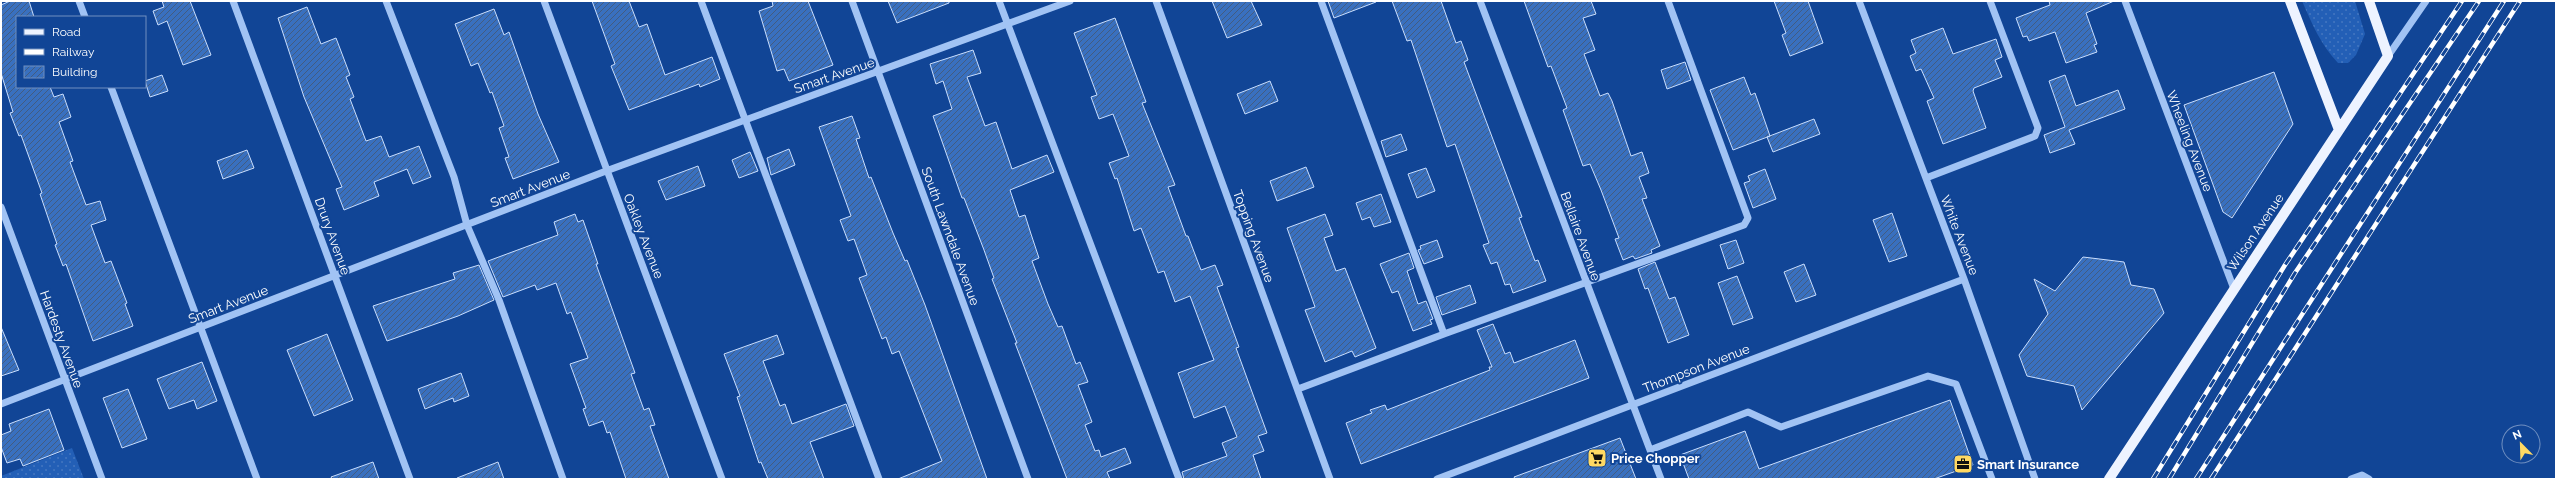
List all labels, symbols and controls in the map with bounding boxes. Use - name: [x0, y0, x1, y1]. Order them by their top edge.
- legend: [16, 16, 146, 88]
- text: Road: [52, 25, 81, 39]
- text: Railway: [52, 45, 95, 59]
- street label: Smart Avenue: [792, 55, 877, 96]
- text: Building: [52, 65, 98, 79]
- street label: Wheeling Avenue: [2163, 89, 2216, 194]
- street label: South Lawndale Avenue: [919, 165, 983, 308]
- street label: Smart Avenue: [488, 166, 573, 211]
- street label: Topping Avenue: [1230, 188, 1277, 285]
- street label: Bellaire Avenue: [1557, 190, 1604, 283]
- street label: Wilson Avenue: [2224, 190, 2287, 274]
- street label: Oakley Avenue: [620, 192, 667, 281]
- street label: White Avenue: [1937, 193, 1982, 278]
- street label: Drury Avenue: [312, 195, 354, 277]
- street label: Smart Avenue: [186, 282, 271, 327]
- street label: Hardesty Avenue: [37, 288, 86, 390]
- street label: Thompson Avenue: [1641, 341, 1752, 396]
- north arrow: [2501, 424, 2541, 464]
- text: N: [2511, 428, 2524, 443]
- supermarket icon: Price Chopper: [1586, 447, 1608, 469]
- place label: Price Chopper: [1611, 451, 1700, 466]
- office icon: Smart Insurance: [1952, 453, 1974, 475]
- place label: Smart Insurance: [1977, 457, 2079, 472]

